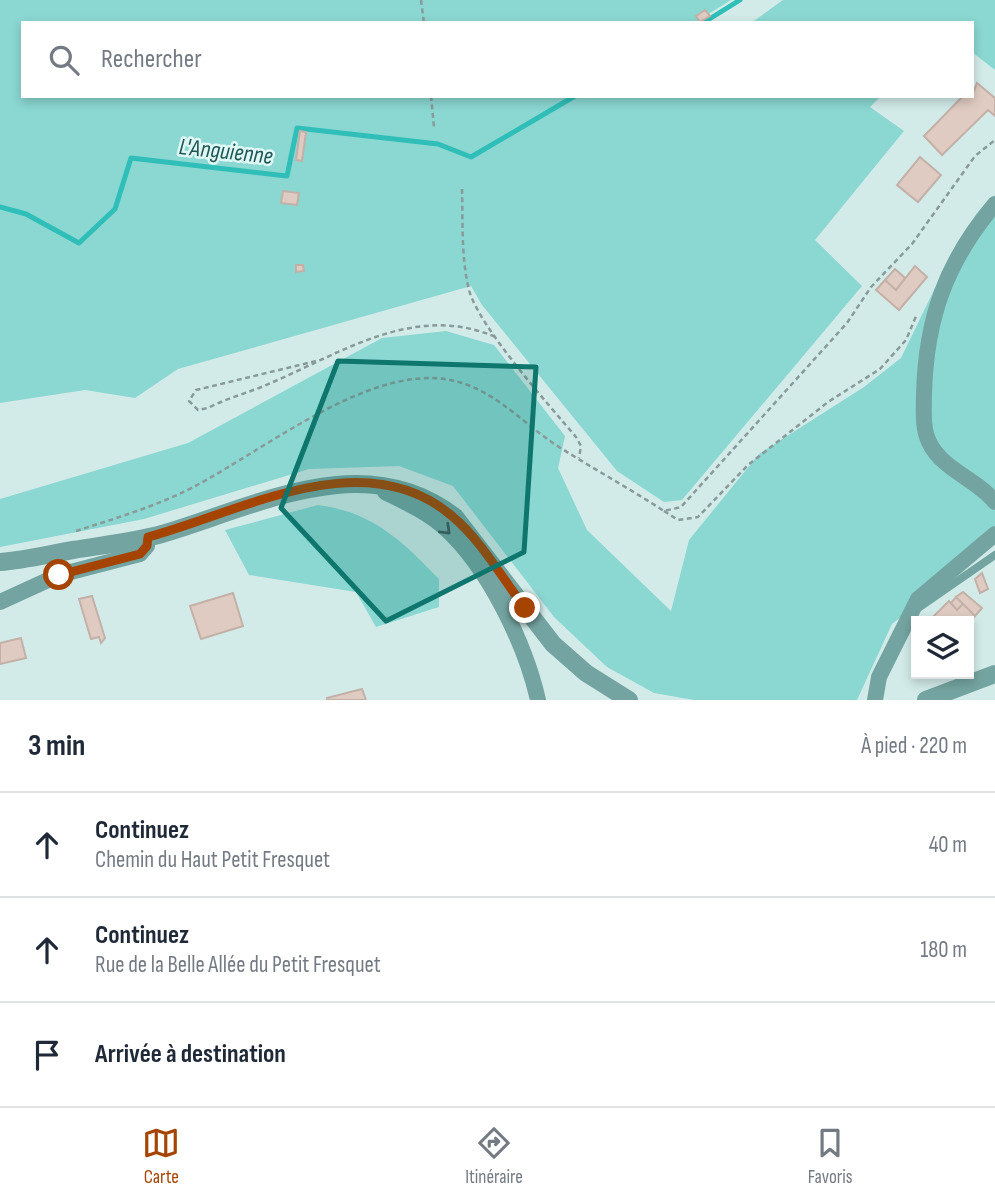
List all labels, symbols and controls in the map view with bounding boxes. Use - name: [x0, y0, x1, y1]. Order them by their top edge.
- search box: [21, 21, 974, 98]
- icon: search: [45, 41, 83, 79]
- text: Rechercher: [101, 44, 202, 75]
- water label: L'Anguienne: [178, 132, 274, 171]
- one-way arrow: [438, 522, 451, 535]
- route start: [43, 559, 74, 590]
- route end: [509, 592, 540, 623]
- map controls: [911, 616, 974, 679]
- button: layers: [911, 616, 974, 679]
- text: 3 min: [28, 728, 85, 764]
- text: À pied · 220 m: [861, 732, 967, 760]
- text: Continuez: [95, 815, 189, 846]
- icon: ahead: [28, 826, 66, 864]
- text: 40 m: [929, 831, 967, 859]
- text: Chemin du Haut Petit Fresquet: [95, 846, 330, 874]
- text: Continuez: [95, 920, 189, 951]
- icon: ahead: [28, 931, 66, 969]
- text: 180 m: [920, 936, 967, 964]
- text: Rue de la Belle Allée du Petit Fresquet: [95, 951, 381, 979]
- icon: arrive: [28, 1036, 66, 1074]
- text: Arrivée à destination: [95, 1039, 286, 1070]
- tab: Carte: [142, 1124, 180, 1189]
- tab: Itinéraire: [465, 1124, 523, 1189]
- tab: Favoris: [808, 1124, 853, 1189]

